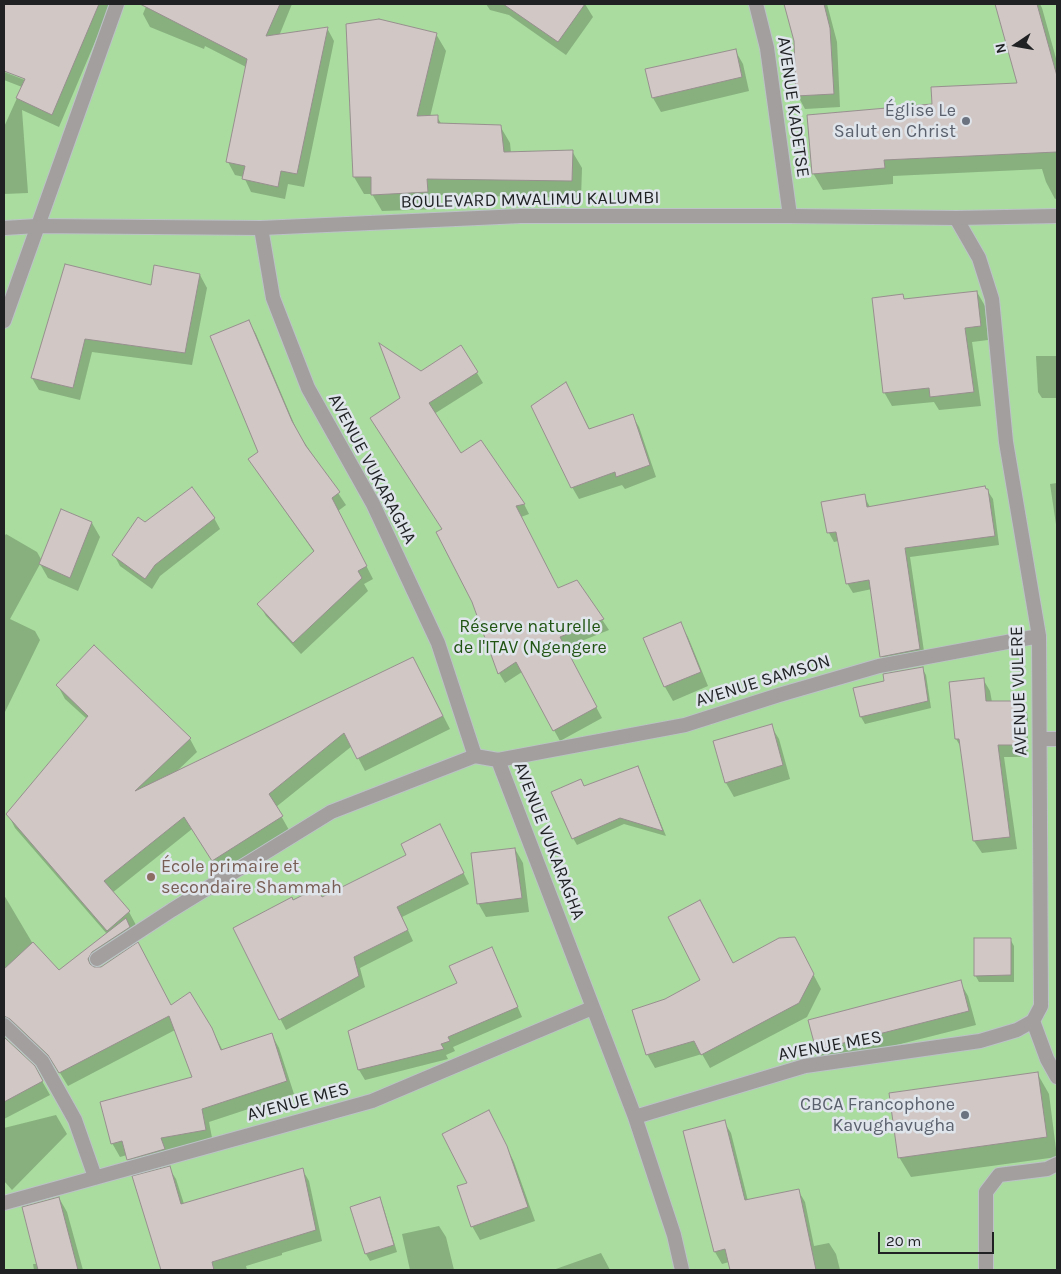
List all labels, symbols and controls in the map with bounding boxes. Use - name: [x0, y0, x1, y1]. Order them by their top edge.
- north arrow: [991, 20, 1041, 70]
- street label: AVENUE KADETSE: [772, 35, 814, 179]
- text: N: [991, 42, 1010, 55]
- place label: Église Le Salut en Christ: [834, 100, 956, 142]
- marker: Église Le Salut en Christ: [960, 115, 972, 127]
- street label: BOULEVARD MWALIMU KALUMBI: [400, 187, 660, 213]
- street label: AVENUE VUKARAGHA: [323, 390, 421, 548]
- park label: Réserve naturelle de l'ITAV (Ngengere: [453, 616, 607, 659]
- street label: AVENUE VULERE: [1006, 626, 1032, 756]
- street label: AVENUE SAMSON: [693, 650, 833, 712]
- street label: AVENUE VUKARAGHA: [509, 759, 589, 923]
- place label: École primaire et secondaire Shammah: [161, 856, 342, 899]
- marker: École primaire et secondaire Shammah: [145, 871, 157, 883]
- street label: AVENUE MES: [777, 1026, 883, 1066]
- street label: AVENUE MES: [245, 1078, 351, 1126]
- place label: CBCA Francophone Kavughavugha: [800, 1094, 955, 1136]
- marker: CBCA Francophone Kavughavugha: [959, 1109, 971, 1121]
- scale bar: [881, 1222, 997, 1254]
- text: 20 m: [886, 1232, 921, 1250]

